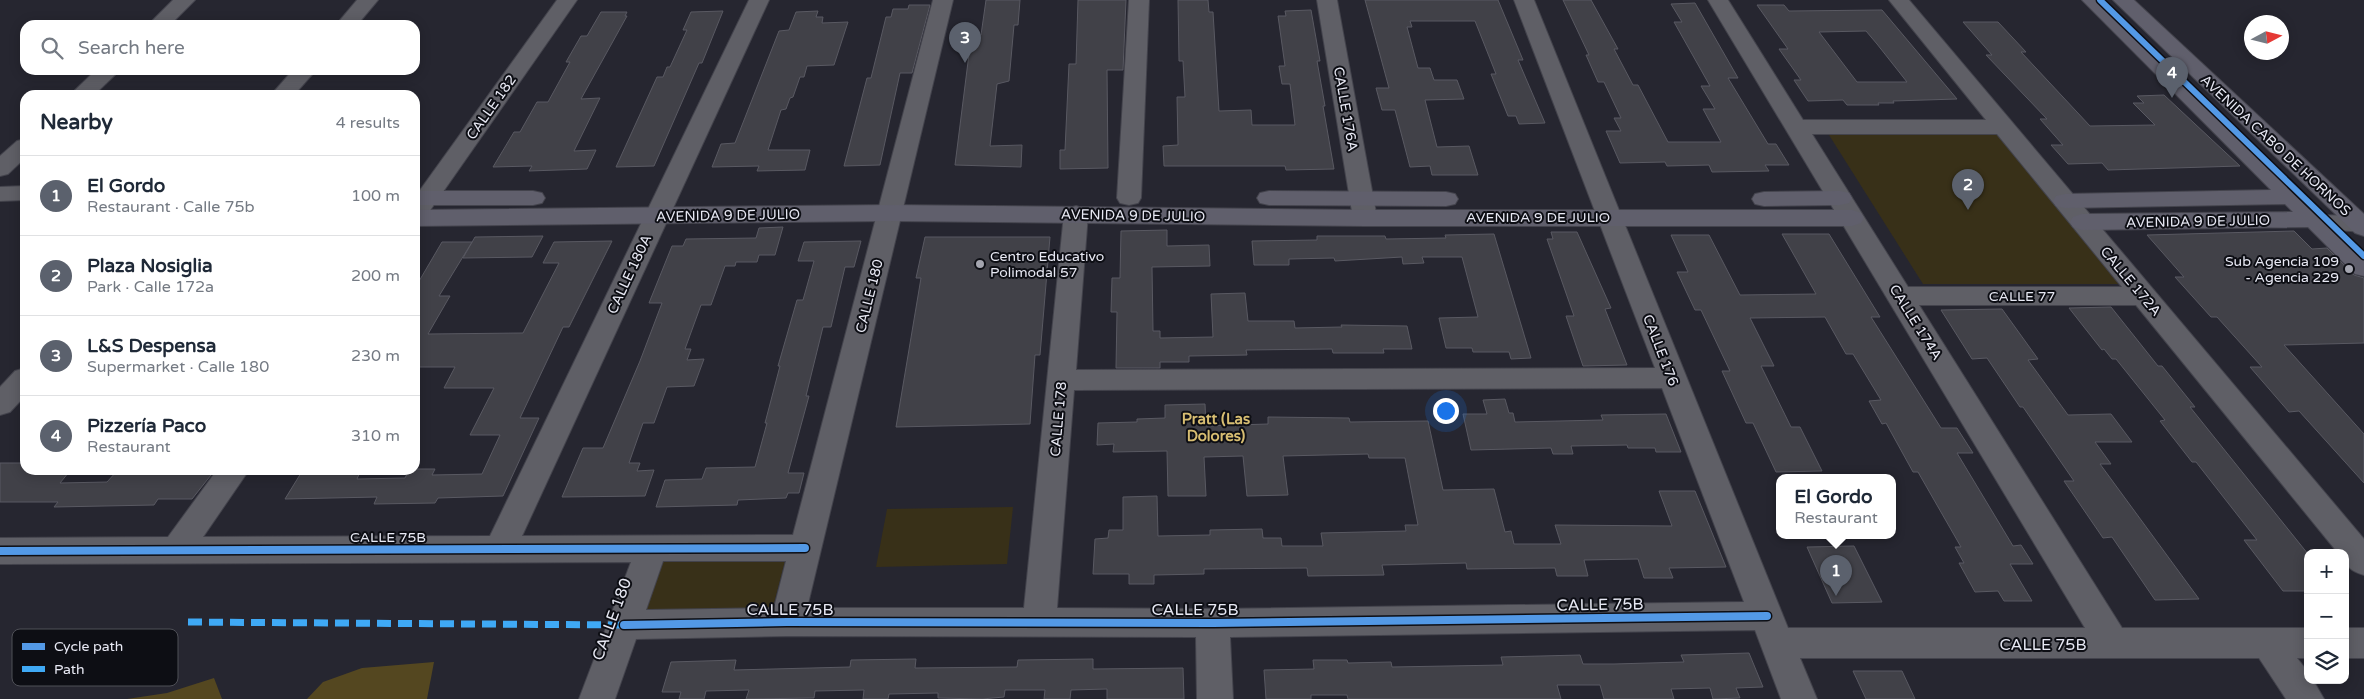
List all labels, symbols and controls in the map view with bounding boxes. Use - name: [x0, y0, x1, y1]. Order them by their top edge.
- north arrow: [2244, 15, 2289, 60]
- search box: [20, 20, 420, 75]
- pin: 3: [949, 22, 981, 63]
- icon: search: [38, 34, 66, 62]
- text: Search here: [78, 37, 185, 59]
- pin: 4: [2156, 57, 2188, 98]
- street label: CALLE 176A: [1330, 65, 1361, 153]
- street label: AVENIDA CABO DE HORNOS: [2197, 71, 2355, 220]
- street label: CALLE 182: [463, 72, 520, 143]
- text: Nearby: [40, 110, 113, 135]
- text: 4 results: [336, 113, 400, 133]
- pin: 2: [1952, 169, 1984, 210]
- text: El Gordo: [87, 175, 165, 197]
- text: 1: [51, 186, 61, 206]
- text: 100 m: [351, 186, 400, 206]
- text: Restaurant · Calle 75b: [87, 197, 255, 217]
- street label: AVENIDA 9 DE JULIO: [656, 206, 800, 225]
- street label: AVENIDA 9 DE JULIO: [1061, 206, 1205, 225]
- street label: AVENIDA 9 DE JULIO: [1466, 209, 1610, 226]
- street label: AVENIDA 9 DE JULIO: [2126, 212, 2270, 231]
- street label: CALLE 180A: [604, 232, 655, 317]
- street label: CALLE 172A: [2097, 243, 2165, 320]
- place label: Centro Educativo Polimodal 57: [990, 248, 1104, 281]
- place label: Sub Agencia 109 - Agencia 229: [2225, 253, 2339, 286]
- text: Plaza Nosiglia: [87, 255, 213, 277]
- street label: CALLE 180: [852, 257, 887, 335]
- marker: Centro Educativo Polimodal 57: [974, 258, 986, 270]
- marker: Sub Agencia 109 - Agencia 229: [2343, 263, 2355, 275]
- text: 2: [51, 266, 61, 286]
- text: 200 m: [351, 266, 400, 286]
- text: Park · Calle 172a: [87, 277, 214, 297]
- street label: CALLE 174A: [1886, 281, 1945, 363]
- street label: CALLE 77: [1989, 288, 2055, 305]
- street label: CALLE 176: [1639, 312, 1682, 389]
- text: L&S Despensa: [87, 335, 216, 357]
- text: 3: [51, 346, 61, 366]
- text: 230 m: [351, 346, 400, 366]
- text: Supermarket · Calle 180: [87, 357, 269, 377]
- street label: CALLE 178: [1047, 381, 1070, 457]
- your location: [1433, 398, 1459, 424]
- district label: Pratt (Las Dolores): [1182, 410, 1250, 445]
- text: Pizzería Paco: [87, 415, 206, 437]
- text: 4: [51, 426, 61, 446]
- text: 310 m: [351, 426, 400, 446]
- text: Restaurant: [87, 437, 171, 457]
- popup: [1776, 474, 1896, 539]
- text: El Gordo: [1794, 486, 1872, 508]
- text: Restaurant: [1794, 508, 1878, 528]
- street label: CALLE 75B: [350, 529, 426, 546]
- map controls: [2304, 549, 2349, 684]
- button: +: [2304, 549, 2349, 594]
- pin: 1: [1820, 555, 1852, 596]
- street label: CALLE 180: [588, 576, 636, 663]
- street label: CALLE 75B: [1556, 594, 1644, 616]
- button: −: [2304, 594, 2349, 639]
- street label: CALLE 75B: [746, 600, 834, 620]
- street label: CALLE 75B: [1151, 600, 1239, 620]
- legend: [12, 629, 178, 686]
- street label: CALLE 75B: [1999, 635, 2087, 655]
- text: Cycle path: [54, 638, 123, 655]
- button: layers: [2304, 639, 2349, 684]
- text: Path: [54, 661, 85, 678]

